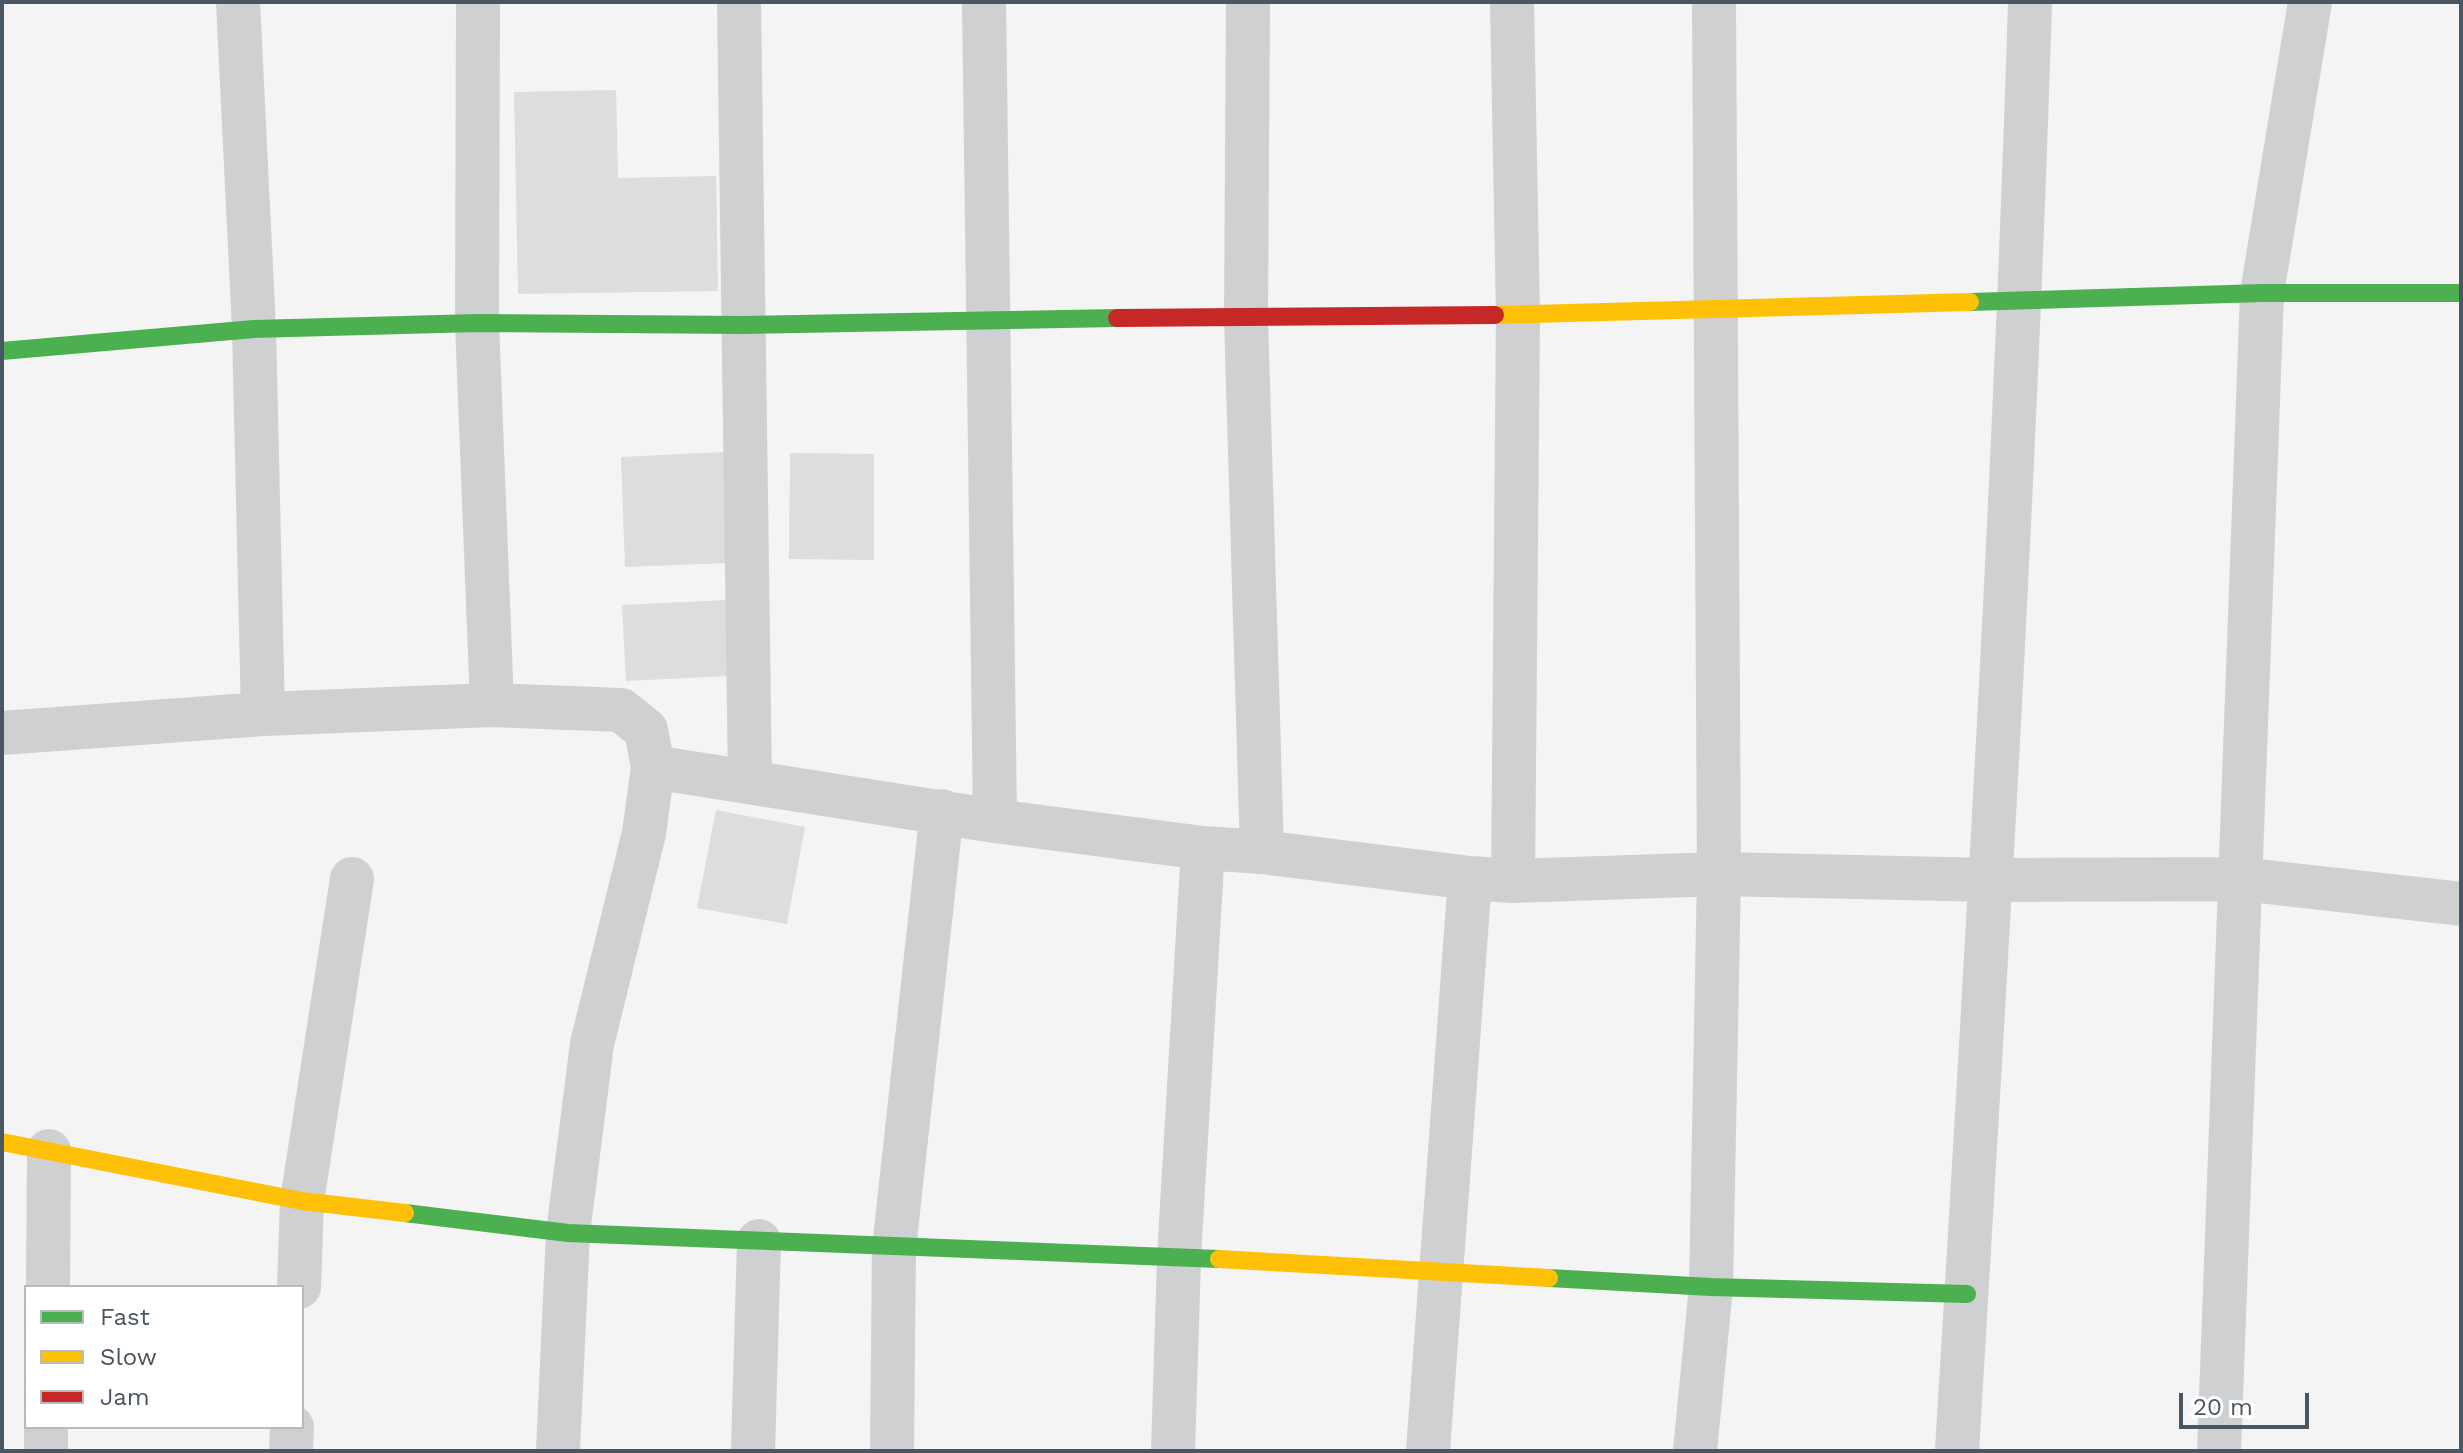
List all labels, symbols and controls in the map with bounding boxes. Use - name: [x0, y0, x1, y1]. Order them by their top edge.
- legend: [24, 1285, 304, 1429]
- text: Fast: [100, 1303, 150, 1331]
- text: Slow: [100, 1343, 157, 1371]
- scale bar: [2183, 1377, 2313, 1427]
- text: Jam: [100, 1383, 150, 1411]
- text: 20 m: [2193, 1393, 2253, 1421]

